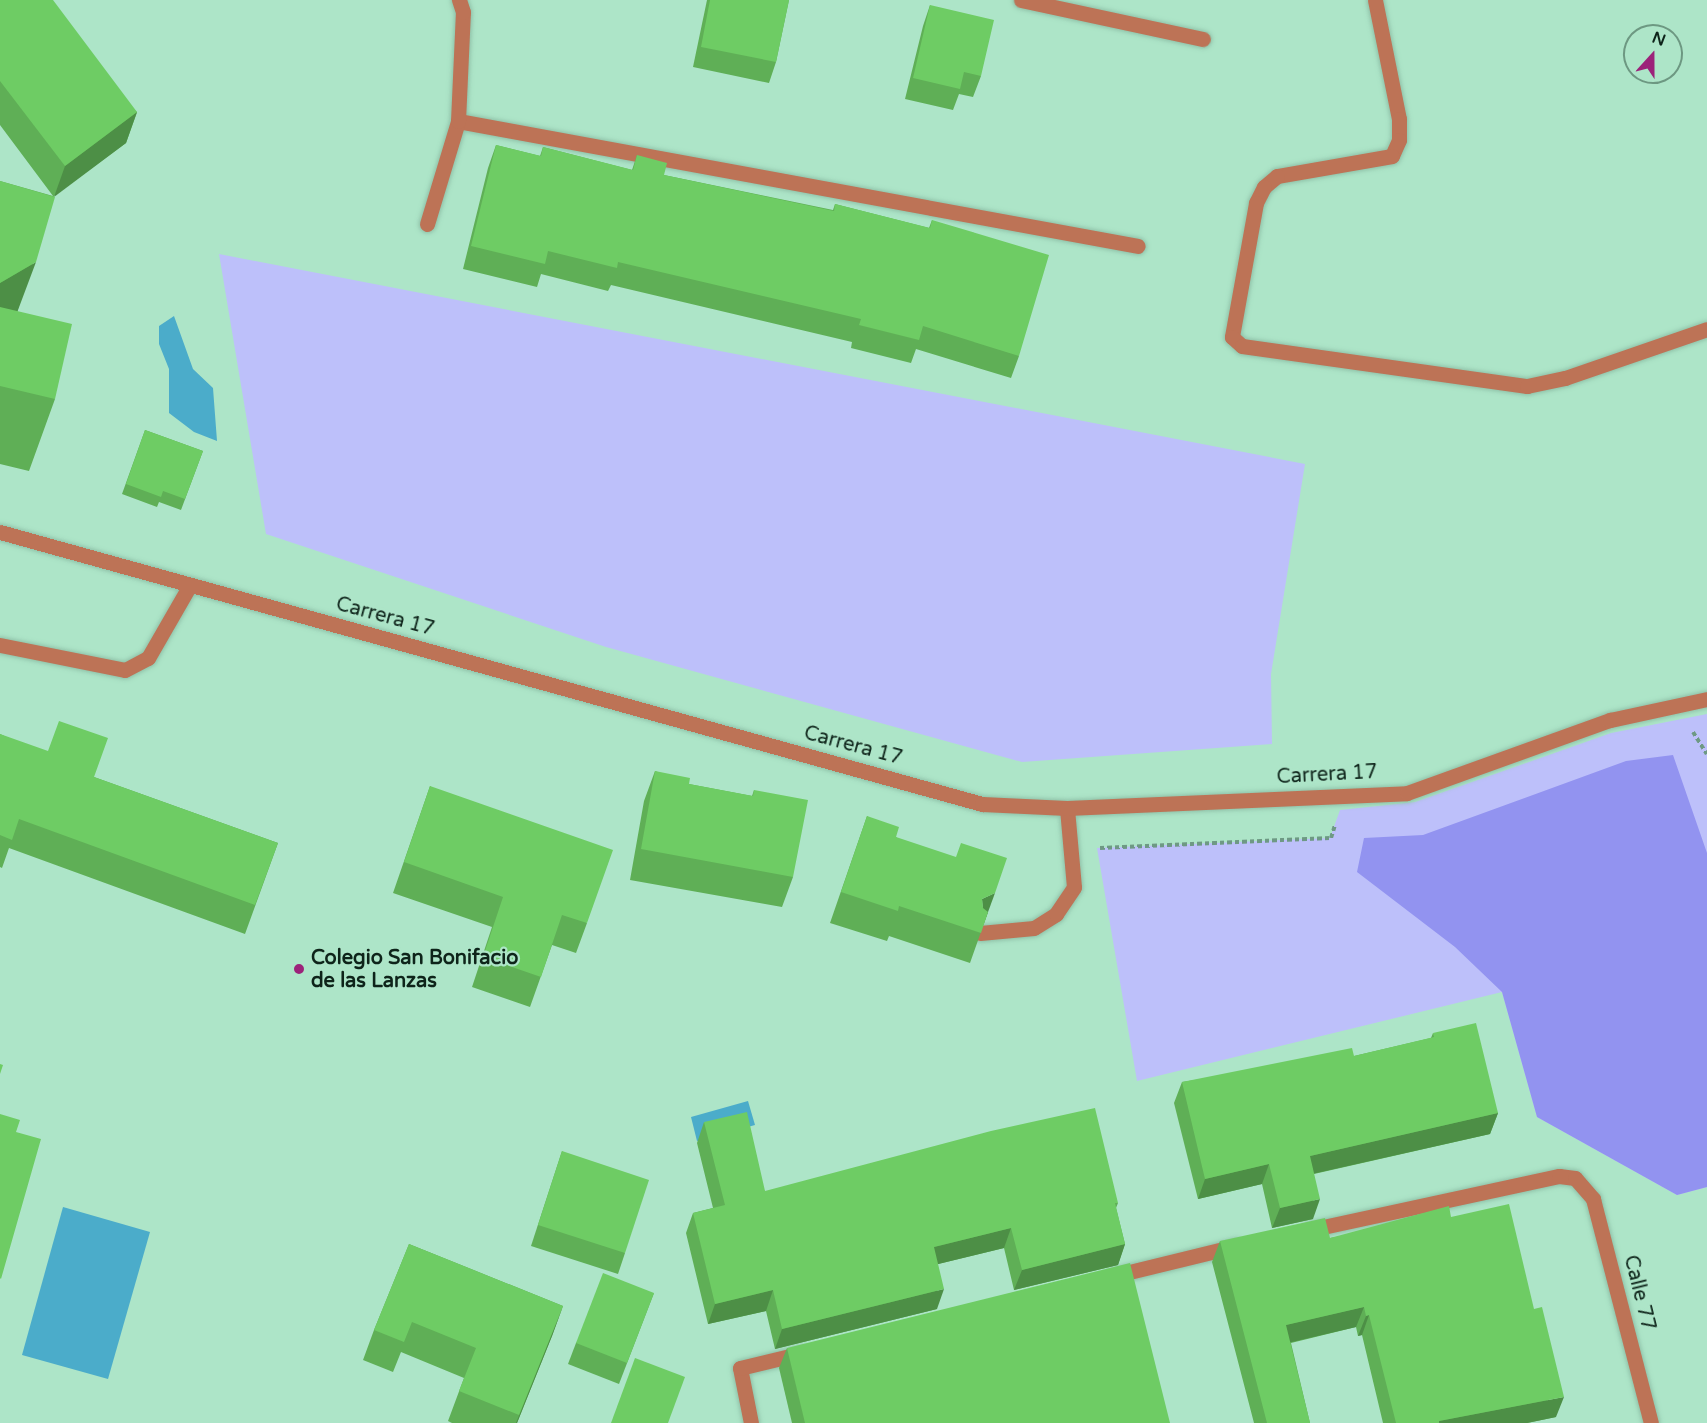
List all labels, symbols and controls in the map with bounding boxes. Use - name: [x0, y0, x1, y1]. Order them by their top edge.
- north arrow: [1623, 24, 1683, 84]
- text: N: [1649, 27, 1668, 51]
- street label: Carrera 17: [333, 592, 437, 642]
- street label: Carrera 17: [801, 721, 905, 771]
- street label: Carrera 17: [1276, 760, 1378, 790]
- place label: Colegio San Bonifacio de las Lanzas: [311, 946, 518, 993]
- marker: Colegio San Bonifacio de las Lanzas: [292, 962, 306, 976]
- street label: Calle 77: [1618, 1253, 1660, 1333]

